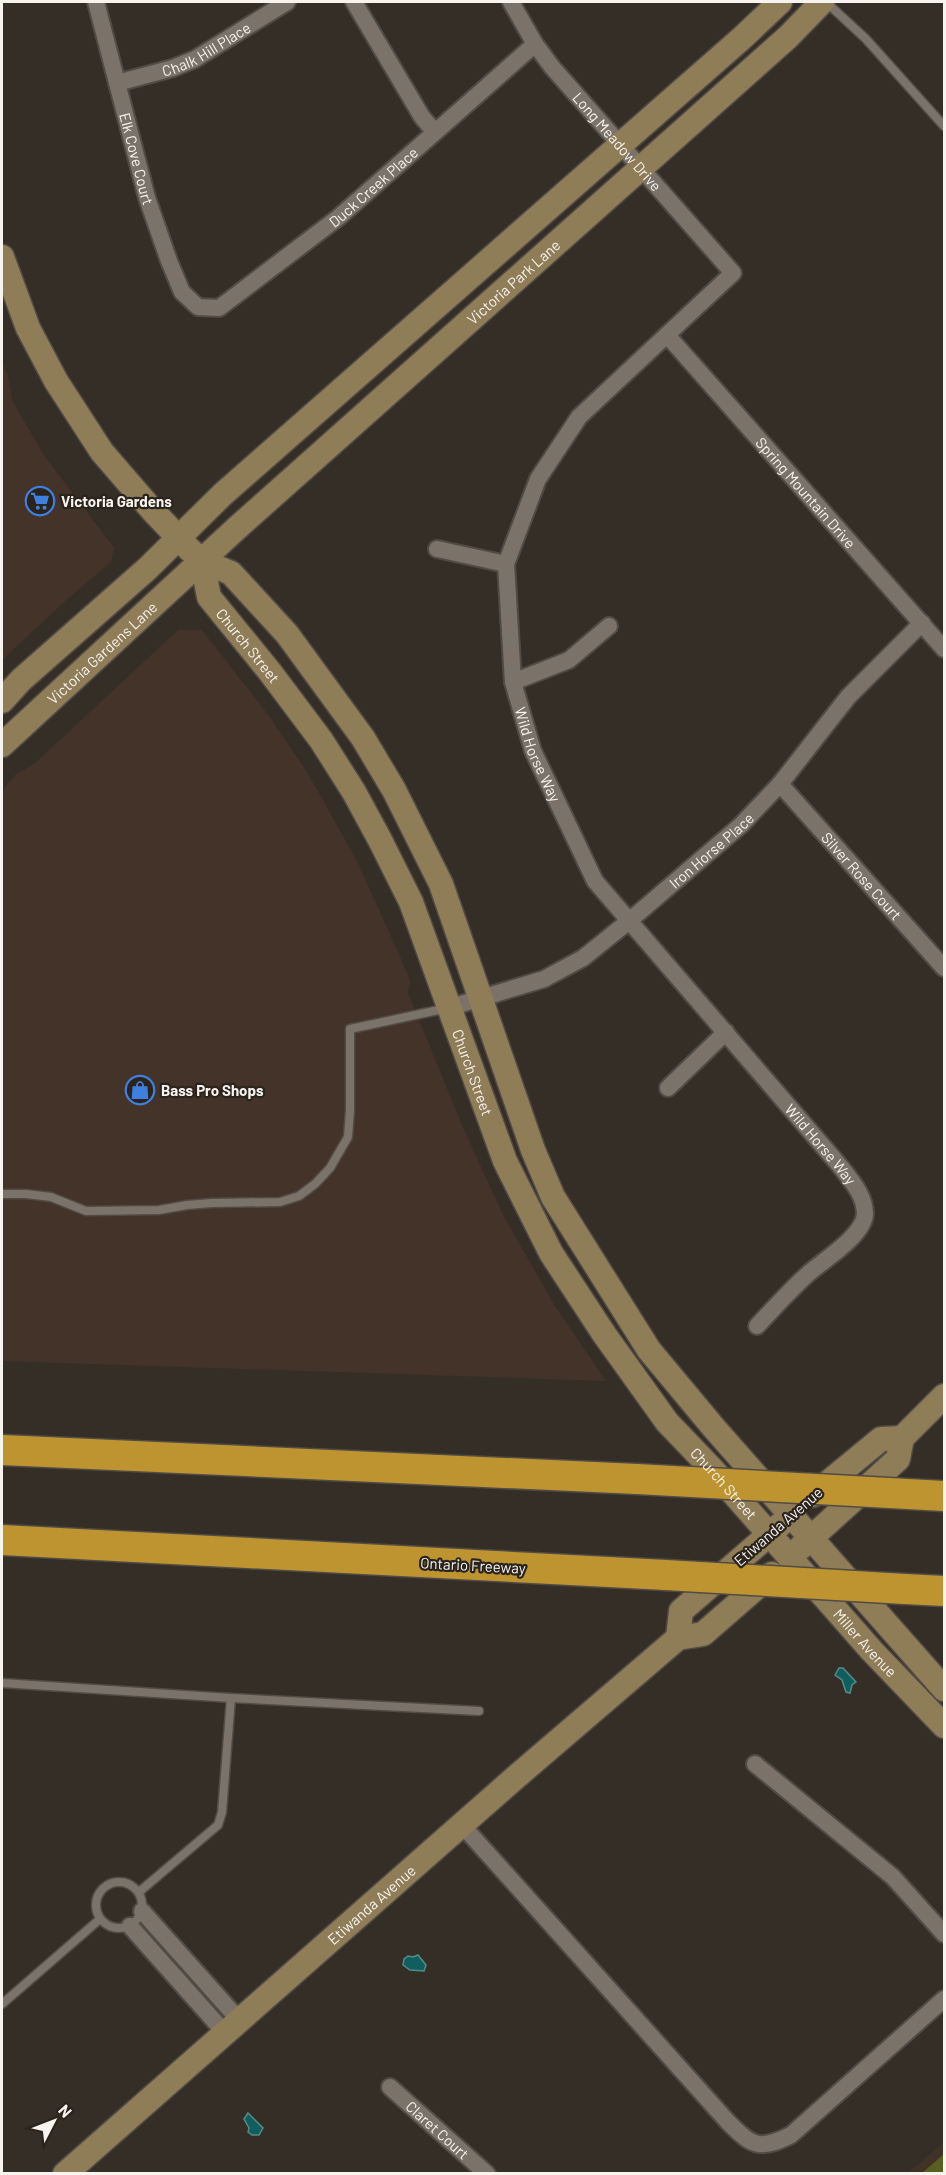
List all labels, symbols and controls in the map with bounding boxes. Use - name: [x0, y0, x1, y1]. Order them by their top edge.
- street label: Chalk Hill Place: [160, 18, 254, 80]
- street label: Long Meadow Drive: [569, 88, 666, 194]
- street label: Elk Cove Court: [116, 111, 158, 207]
- street label: Duck Creek Place: [325, 143, 421, 231]
- street label: Victoria Park Lane: [463, 236, 564, 328]
- street label: Spring Mountain Drive: [752, 433, 860, 552]
- supermarket icon: Victoria Gardens: [24, 485, 56, 517]
- place label: Victoria Gardens: [61, 492, 172, 510]
- street label: Victoria Gardens Lane: [43, 598, 160, 708]
- street label: Church Street: [213, 605, 284, 686]
- street label: Wild Horse Way: [512, 705, 565, 805]
- street label: Iron Horse Place: [665, 809, 757, 892]
- street label: Silver Rose Court: [818, 828, 906, 923]
- street label: Church Street: [449, 1027, 497, 1118]
- shop icon: Bass Pro Shops: [124, 1074, 156, 1106]
- place label: Bass Pro Shops: [161, 1081, 264, 1099]
- street label: Wild Horse Way: [782, 1100, 860, 1188]
- street label: Church Street: [687, 1444, 761, 1523]
- street label: Etiwanda Avenue: [730, 1483, 826, 1569]
- street label: Ontario Freeway: [420, 1553, 526, 1577]
- street label: Miller Avenue: [830, 1605, 901, 1680]
- street label: Etiwanda Avenue: [324, 1861, 419, 1948]
- north arrow: [24, 2091, 84, 2151]
- street label: Claret Court: [402, 2097, 473, 2163]
- text: N: [55, 2100, 76, 2121]

